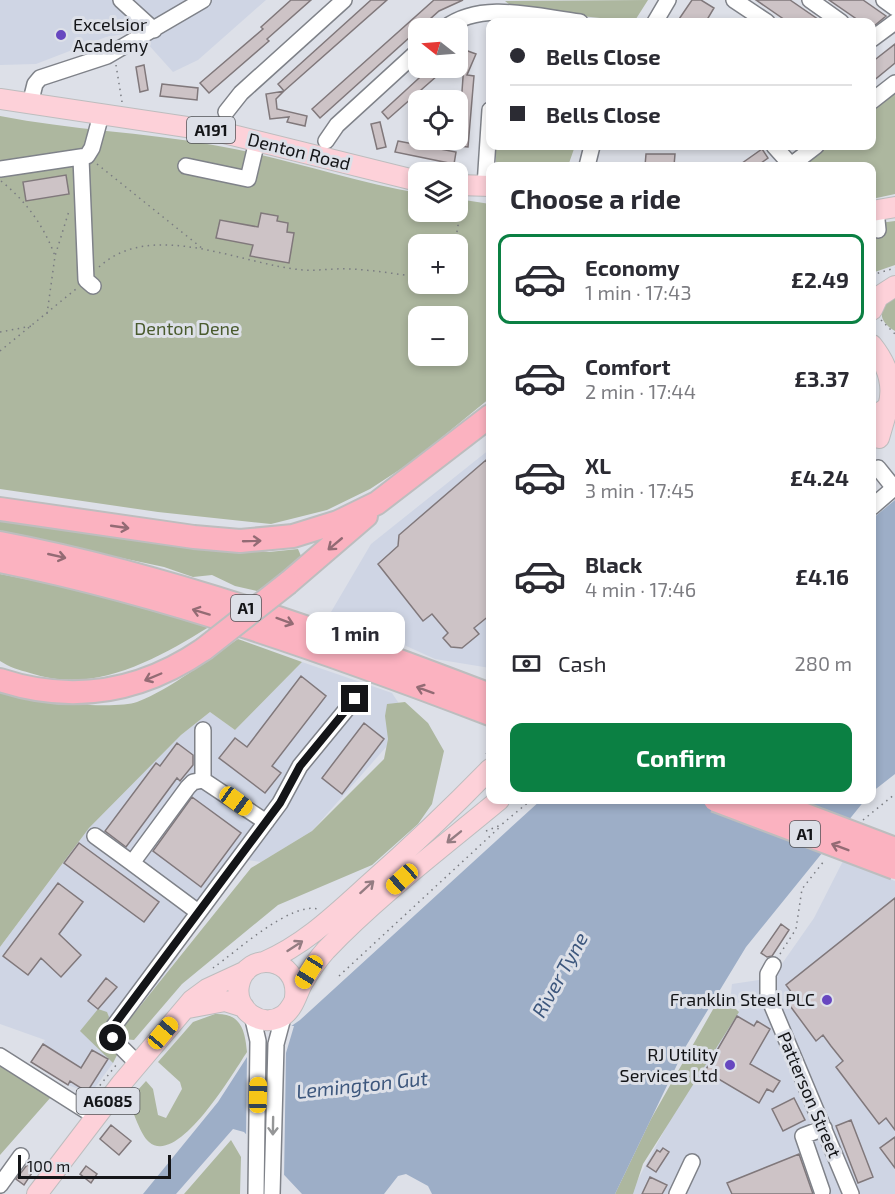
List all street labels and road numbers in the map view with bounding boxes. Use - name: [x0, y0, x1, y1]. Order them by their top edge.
- road number: A191: [187, 117, 235, 143]
- street label: Denton Road: [246, 128, 353, 174]
- road number: A1: [231, 595, 261, 621]
- road number: A1: [790, 821, 820, 847]
- street label: Patterson Street: [773, 1028, 846, 1161]
- road number: A6085: [76, 1088, 140, 1114]

